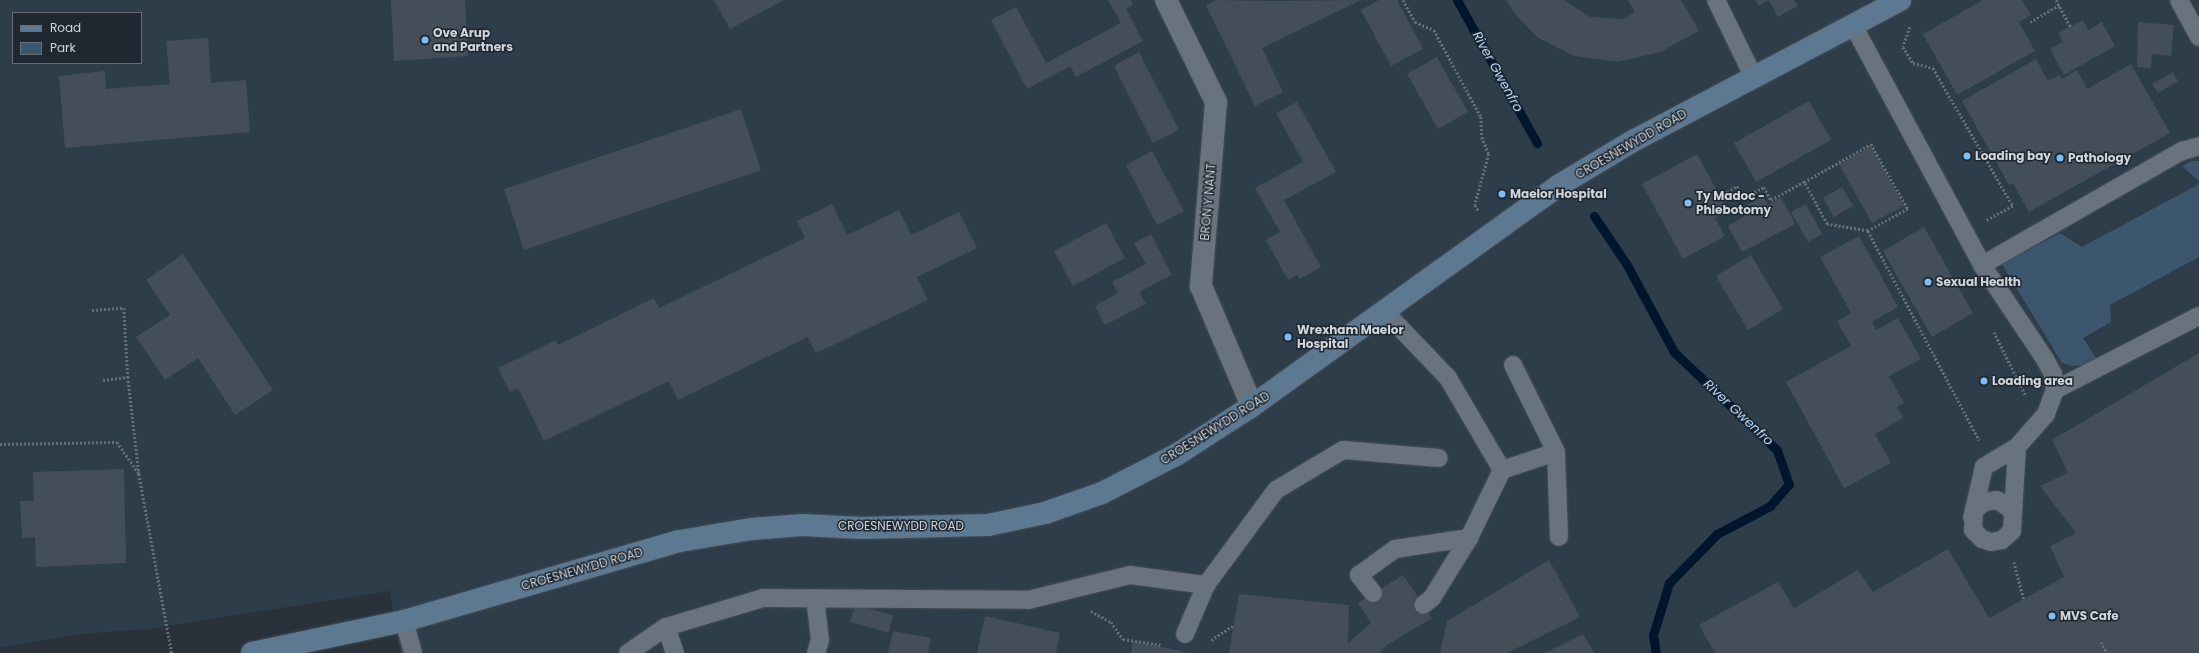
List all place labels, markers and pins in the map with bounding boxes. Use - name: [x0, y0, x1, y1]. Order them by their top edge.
- place label: Ove Arup and Partners: [433, 26, 513, 54]
- marker: Ove Arup and Partners: [420, 35, 430, 45]
- place label: Loading bay: [1975, 149, 2051, 163]
- marker: Loading bay: [1962, 151, 1972, 161]
- place label: Pathology: [2068, 151, 2131, 165]
- marker: Pathology: [2055, 153, 2065, 163]
- place label: Maelor Hospital: [1510, 187, 1607, 201]
- marker: Maelor Hospital: [1497, 189, 1507, 199]
- place label: Ty Madoc - Phlebotomy: [1696, 189, 1771, 217]
- marker: Ty Madoc - Phlebotomy: [1683, 198, 1693, 208]
- place label: Sexual Health: [1936, 275, 2021, 289]
- marker: Sexual Health: [1923, 277, 1933, 287]
- place label: Wrexham Maelor Hospital: [1297, 323, 1404, 351]
- marker: Wrexham Maelor Hospital: [1282, 331, 1294, 343]
- place label: Loading area: [1992, 374, 2073, 388]
- marker: Loading area: [1979, 376, 1989, 386]
- place label: MVS Cafe: [2060, 609, 2119, 623]
- marker: MVS Cafe: [2047, 611, 2057, 621]

